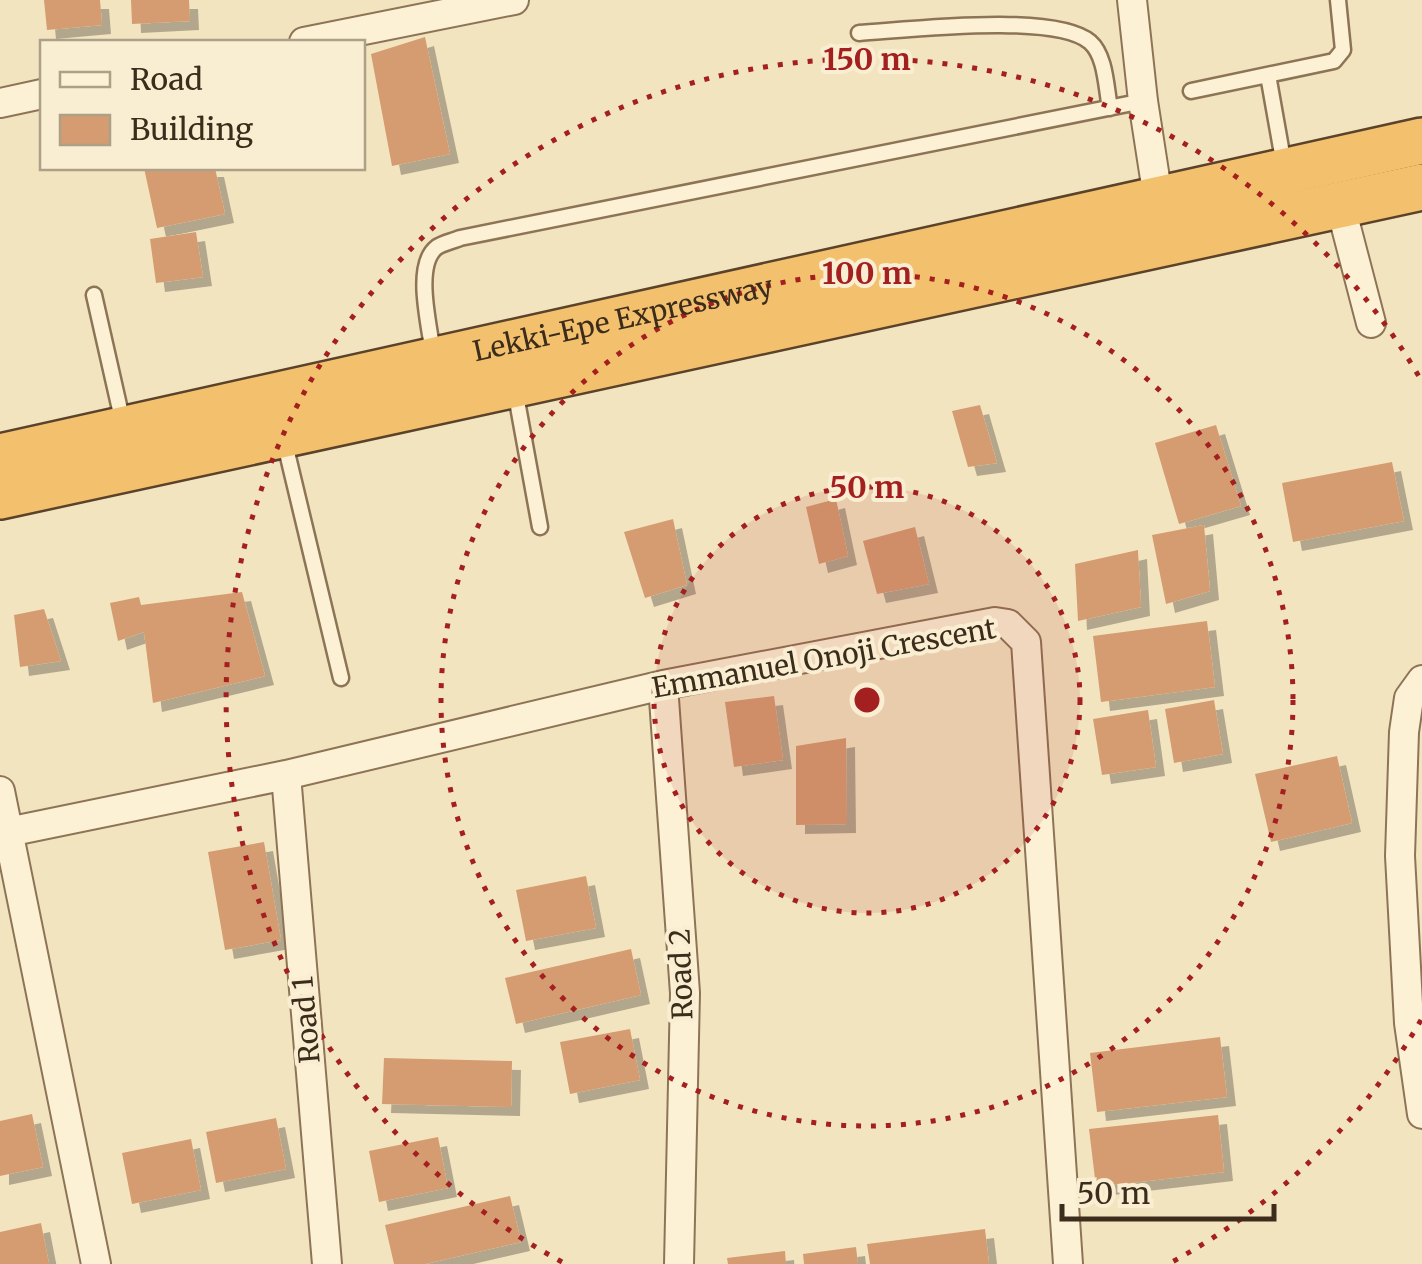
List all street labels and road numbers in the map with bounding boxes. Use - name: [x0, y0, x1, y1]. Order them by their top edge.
- street label: Lekki-Epe Expressway: [469, 268, 777, 369]
- street label: Emmanuel Onoji Crescent: [649, 610, 999, 706]
- street label: Road 2: [661, 928, 701, 1020]
- street label: Road 1: [284, 975, 328, 1065]

